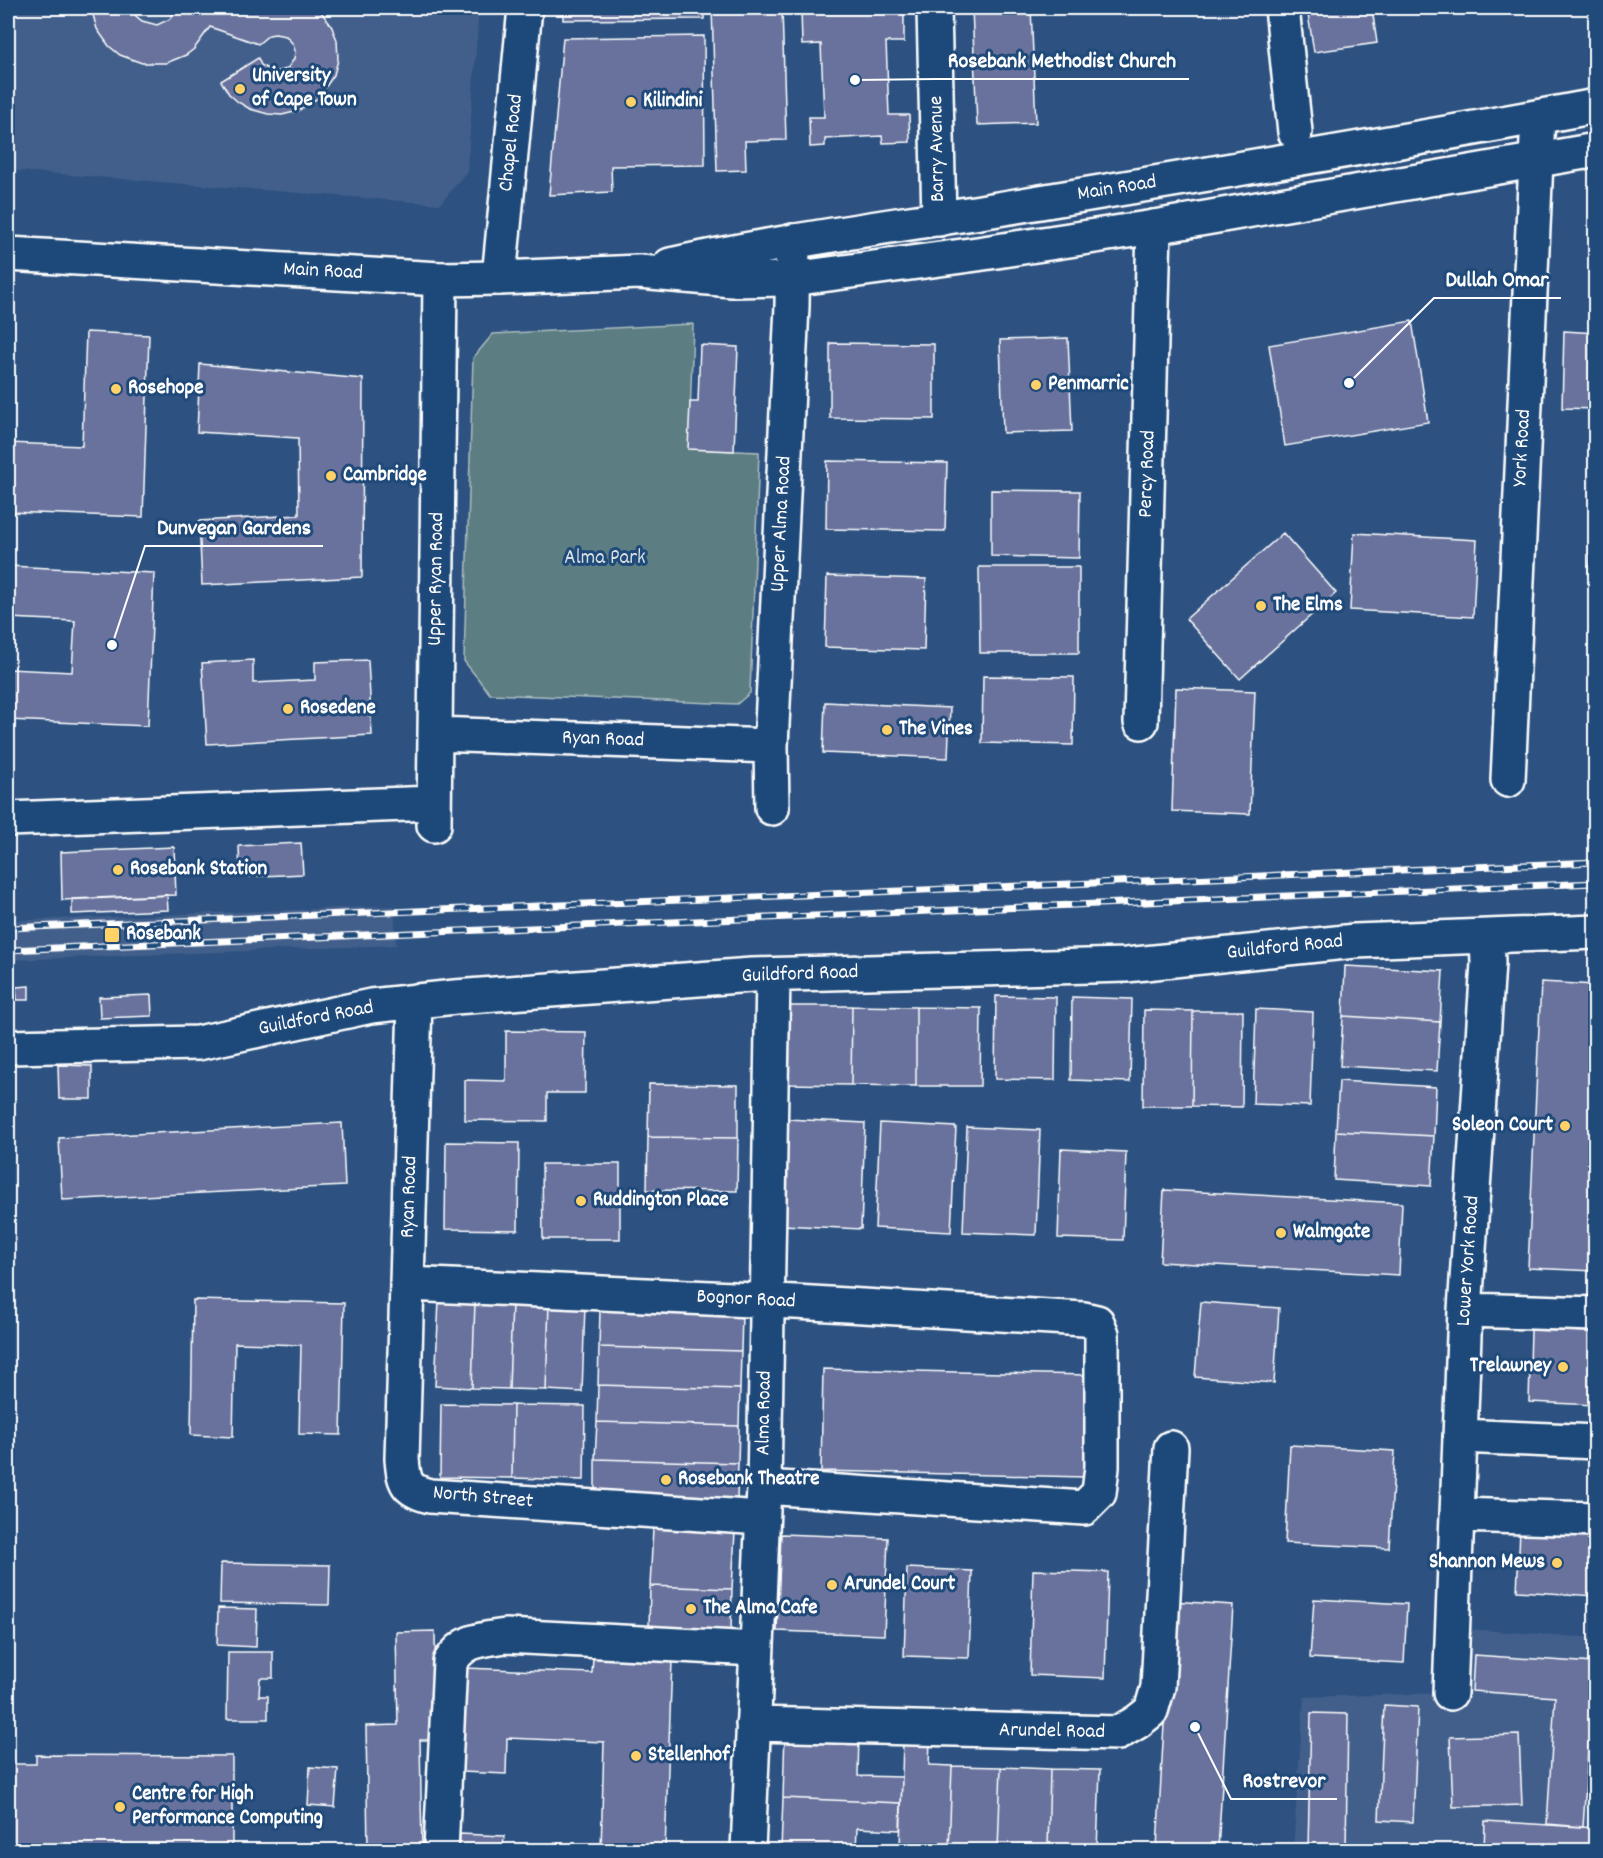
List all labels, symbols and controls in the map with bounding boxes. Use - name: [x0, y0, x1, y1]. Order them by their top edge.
- callout: Rosebank Methodist Church: [936, 39, 1189, 79]
- text: Rosebank Methodist Church: [948, 47, 1176, 78]
- place label: University of Cape Town: [252, 62, 357, 116]
- marker: University of Cape Town: [233, 82, 247, 96]
- place label: Kilindini: [643, 87, 702, 117]
- street label: Chapel Road: [492, 93, 532, 193]
- marker: Kilindini: [624, 95, 638, 109]
- street label: Barry Avenue: [922, 96, 954, 202]
- street label: Main Road: [1075, 168, 1159, 210]
- street label: Main Road: [282, 255, 364, 289]
- callout: Dullah Omar: [1434, 258, 1561, 298]
- text: Dullah Omar: [1446, 266, 1549, 297]
- place label: Penmarric: [1048, 370, 1129, 400]
- place label: Rosehope: [128, 374, 204, 404]
- marker: Penmarric: [1029, 378, 1043, 392]
- marker: Rosehope: [109, 382, 123, 396]
- street label: York Road: [1506, 409, 1540, 487]
- street label: Percy Road: [1131, 430, 1165, 518]
- street label: Upper Alma Road: [763, 455, 801, 593]
- place label: Cambridge: [343, 461, 427, 491]
- marker: Cambridge: [324, 469, 338, 483]
- callout: Dunvegan Gardens: [145, 506, 323, 546]
- street label: Upper Ryan Road: [421, 512, 453, 646]
- text: Dunvegan Gardens: [157, 514, 311, 545]
- park label: Alma Park: [564, 544, 646, 574]
- place label: The Elms: [1273, 591, 1343, 621]
- marker: The Elms: [1254, 599, 1268, 613]
- place label: Rosedene: [300, 694, 376, 724]
- marker: Rosedene: [281, 702, 295, 716]
- place label: The Vines: [899, 715, 973, 745]
- marker: The Vines: [880, 723, 894, 737]
- street label: Ryan Road: [561, 724, 645, 756]
- place label: Rosebank Station: [130, 855, 268, 885]
- marker: Rosebank Station: [111, 863, 125, 877]
- place label: Rosebank: [126, 920, 201, 950]
- marker: Rosebank: [103, 926, 121, 944]
- street label: Guildford Road: [1225, 927, 1345, 969]
- street label: Guildford Road: [741, 958, 859, 992]
- street label: Guildford Road: [256, 993, 376, 1045]
- place label: Soleon Court: [1452, 1111, 1553, 1141]
- marker: Soleon Court: [1558, 1119, 1572, 1133]
- street label: Ryan Road: [394, 1155, 426, 1239]
- place label: Ruddington Place: [593, 1186, 728, 1216]
- marker: Ruddington Place: [574, 1194, 588, 1208]
- street label: Lower York Road: [1449, 1195, 1489, 1327]
- place label: Walmgate: [1293, 1218, 1370, 1248]
- marker: Walmgate: [1274, 1226, 1288, 1240]
- street label: Bognor Road: [696, 1282, 796, 1318]
- place label: Trelawney: [1470, 1352, 1552, 1382]
- marker: Trelawney: [1556, 1360, 1570, 1374]
- street label: Alma Road: [749, 1370, 781, 1456]
- place label: Rosebank Theatre: [678, 1465, 820, 1495]
- marker: Rosebank Theatre: [659, 1473, 673, 1487]
- street label: North Street: [432, 1479, 535, 1517]
- place label: Shannon Mews: [1429, 1548, 1545, 1578]
- marker: Shannon Mews: [1550, 1556, 1564, 1570]
- place label: Arundel Court: [844, 1570, 955, 1600]
- marker: Arundel Court: [825, 1578, 839, 1592]
- place label: The Alma Cafe: [703, 1594, 817, 1624]
- marker: The Alma Cafe: [684, 1602, 698, 1616]
- street label: Arundel Road: [999, 1716, 1105, 1748]
- place label: Stellenhof: [648, 1741, 731, 1771]
- marker: Stellenhof: [629, 1749, 643, 1763]
- callout: Rostrevor: [1231, 1759, 1337, 1799]
- text: Rostrevor: [1243, 1767, 1326, 1798]
- place label: Centre for High Performance Computing: [132, 1780, 323, 1834]
- marker: Centre for High Performance Computing: [113, 1800, 127, 1814]

